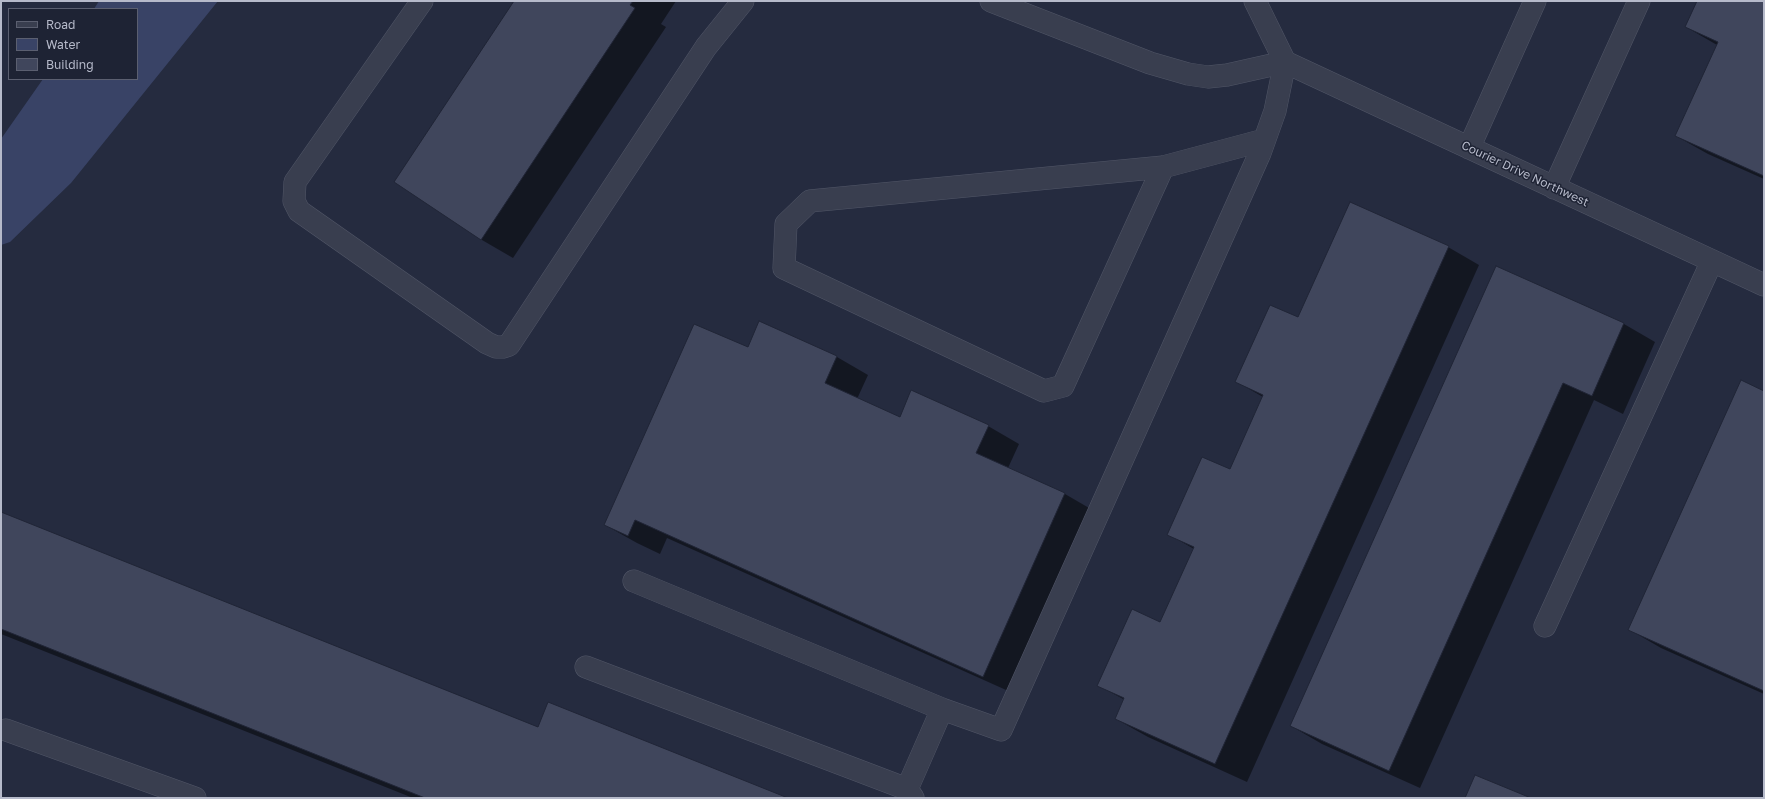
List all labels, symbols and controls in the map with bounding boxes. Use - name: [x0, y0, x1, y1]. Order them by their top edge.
- legend: [8, 8, 138, 80]
- text: Road: [46, 17, 75, 32]
- text: Water: [46, 37, 80, 52]
- text: Building: [46, 57, 94, 72]
- street label: Courier Drive Northwest: [1459, 138, 1591, 210]

